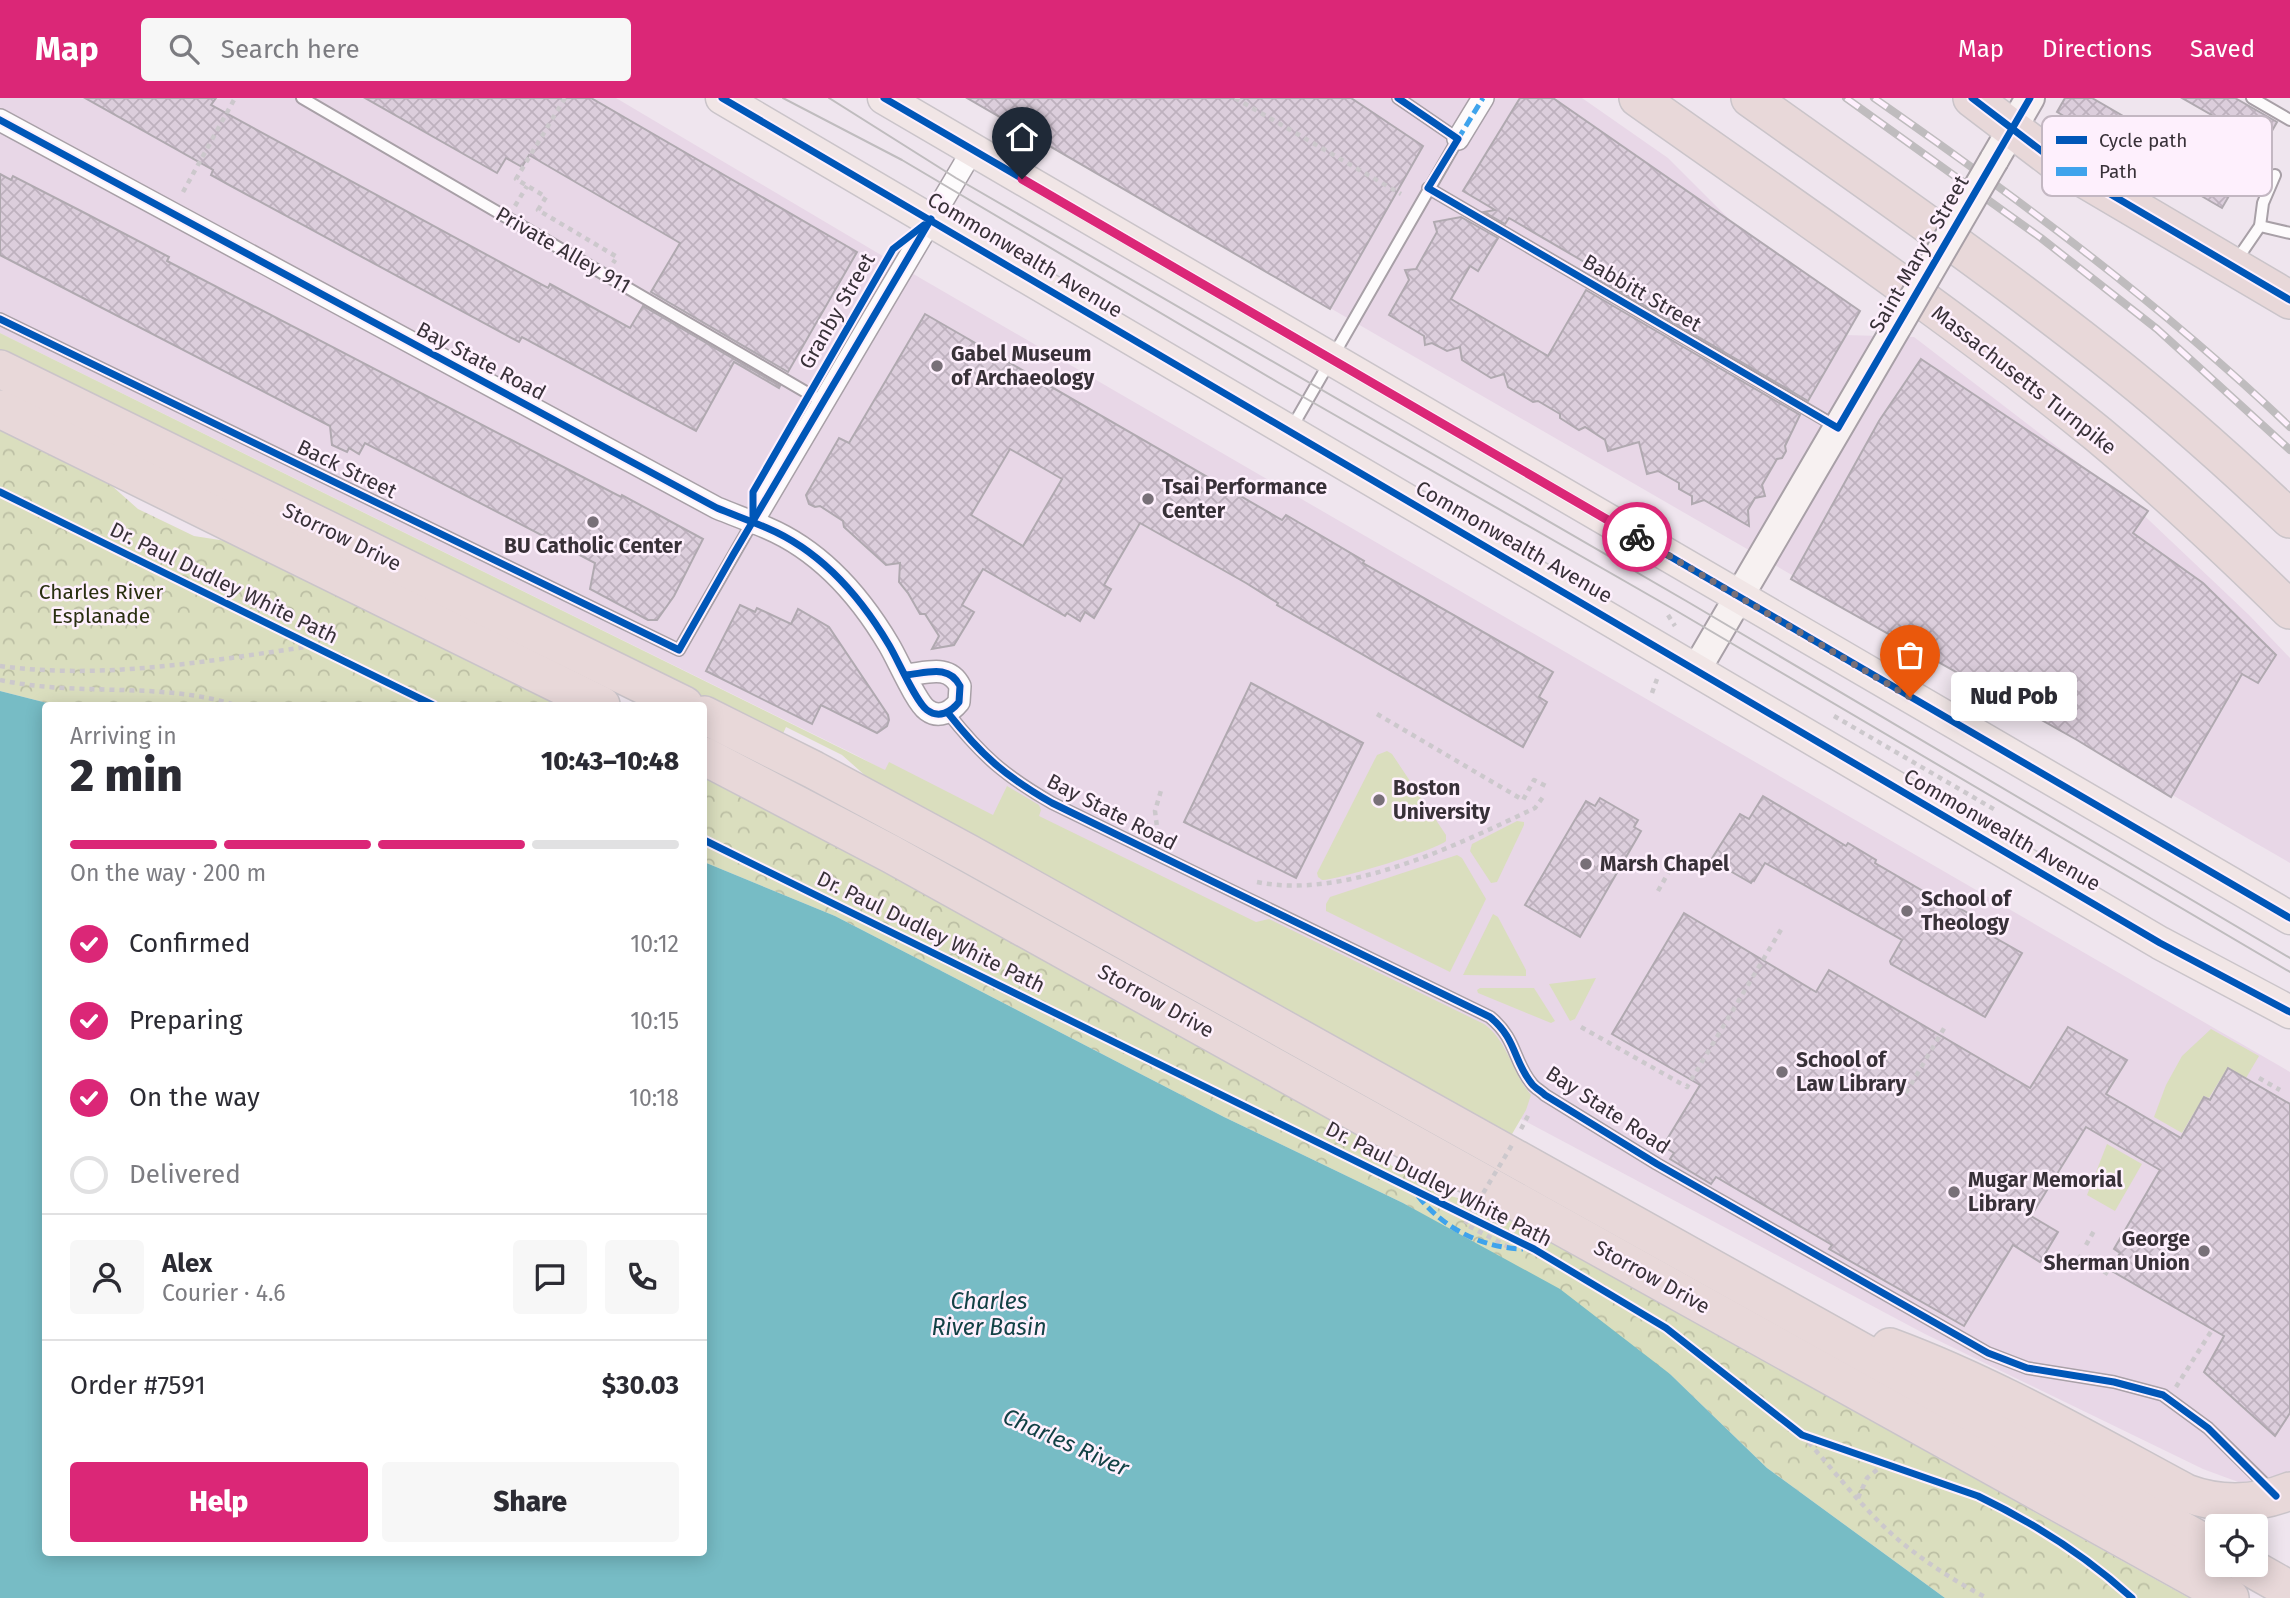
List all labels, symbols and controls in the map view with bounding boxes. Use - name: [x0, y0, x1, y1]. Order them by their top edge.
- search box: [141, 18, 631, 81]
- text: Map: [35, 29, 99, 69]
- icon: search: [165, 30, 203, 68]
- text: Search here: [221, 34, 360, 65]
- text: Map: [1958, 35, 2004, 63]
- text: Directions: [2042, 35, 2152, 63]
- text: Saved: [2190, 35, 2255, 63]
- pin: [992, 107, 1052, 179]
- legend: [2042, 116, 2272, 196]
- icon: home: [1003, 118, 1041, 156]
- text: Cycle path: [2099, 129, 2187, 152]
- text: Path: [2099, 160, 2137, 183]
- street label: Saint Mary's Street: [1863, 170, 1975, 337]
- street label: Commonwealth Avenue: [923, 186, 1127, 324]
- street label: Private Alley 911: [491, 201, 635, 299]
- street label: Granby Street: [793, 248, 881, 374]
- street label: Babbitt Street: [1578, 249, 1706, 338]
- street label: Massachusetts Turnpike: [1926, 300, 2122, 460]
- street label: Bay State Road: [412, 316, 550, 406]
- place label: Gabel Museum of Archaeology: [951, 341, 1094, 391]
- marker: Gabel Museum of Archaeology: [929, 358, 945, 374]
- street label: Back Street: [293, 434, 401, 504]
- place label: Tsai Performance Center: [1162, 474, 1328, 524]
- street label: Commonwealth Avenue: [1411, 475, 1617, 609]
- marker: Tsai Performance Center: [1140, 491, 1156, 507]
- street label: Storrow Drive: [278, 497, 406, 577]
- courier: [1602, 502, 1672, 572]
- marker: BU Catholic Center: [585, 514, 601, 530]
- street label: Dr. Paul Dudley White Path: [106, 516, 342, 650]
- icon: bike: [1618, 518, 1656, 556]
- place label: BU Catholic Center: [504, 533, 682, 559]
- park label: Charles River Esplanade: [39, 579, 163, 629]
- pin: [1880, 625, 1940, 697]
- icon: bag: [1891, 636, 1929, 674]
- callout: Nud Pob: [1952, 672, 2078, 722]
- text: Nud Pob: [1970, 682, 2058, 710]
- text: Arriving in: [70, 722, 177, 750]
- text: 10:43–10:48: [541, 746, 679, 777]
- text: 2 min: [70, 748, 183, 803]
- street label: Commonwealth Avenue: [1899, 763, 2105, 897]
- street label: Bay State Road: [1042, 768, 1182, 856]
- place label: Boston University: [1393, 775, 1490, 825]
- marker: Boston University: [1371, 792, 1387, 808]
- place label: Marsh Chapel: [1600, 851, 1730, 877]
- marker: Marsh Chapel: [1578, 856, 1594, 872]
- text: On the way · 200 m: [70, 859, 266, 887]
- street label: Dr. Paul Dudley White Path: [813, 865, 1049, 999]
- place label: School of Theology: [1921, 886, 2013, 936]
- marker: School of Theology: [1899, 903, 1915, 919]
- icon: check: [70, 925, 108, 963]
- text: Confirmed: [129, 928, 250, 959]
- text: 10:12: [630, 930, 679, 958]
- street label: Storrow Drive: [1093, 958, 1219, 1044]
- icon: check: [70, 1002, 108, 1040]
- text: Preparing: [129, 1005, 242, 1036]
- text: 10:15: [630, 1007, 679, 1035]
- place label: School of Law Library: [1796, 1047, 1907, 1097]
- street label: Bay State Road: [1541, 1060, 1675, 1160]
- marker: School of Law Library: [1774, 1064, 1790, 1080]
- icon: check: [70, 1079, 108, 1117]
- text: On the way: [129, 1082, 260, 1113]
- text: 10:18: [629, 1084, 679, 1112]
- street label: Dr. Paul Dudley White Path: [1321, 1115, 1557, 1253]
- text: Delivered: [129, 1159, 241, 1190]
- place label: Mugar Memorial Library: [1968, 1167, 2123, 1217]
- marker: Mugar Memorial Library: [1946, 1184, 1962, 1200]
- place label: George Sherman Union: [2043, 1226, 2190, 1276]
- street label: Storrow Drive: [1589, 1234, 1715, 1320]
- button: person: [70, 1240, 144, 1314]
- button: chat: [513, 1240, 587, 1314]
- button: phone: [605, 1240, 679, 1314]
- marker: George Sherman Union: [2196, 1243, 2212, 1259]
- text: Alex: [162, 1248, 212, 1279]
- text: Courier · 4.6: [162, 1279, 286, 1307]
- water label: Charles River Basin: [931, 1287, 1047, 1341]
- text: Order #7591: [70, 1370, 206, 1401]
- text: $30.03: [602, 1370, 679, 1401]
- water label: Charles River: [999, 1402, 1134, 1483]
- button: Help: [70, 1462, 368, 1542]
- button: Share: [382, 1462, 679, 1542]
- map controls: [2205, 1514, 2268, 1577]
- button: locate: [2205, 1514, 2268, 1577]

